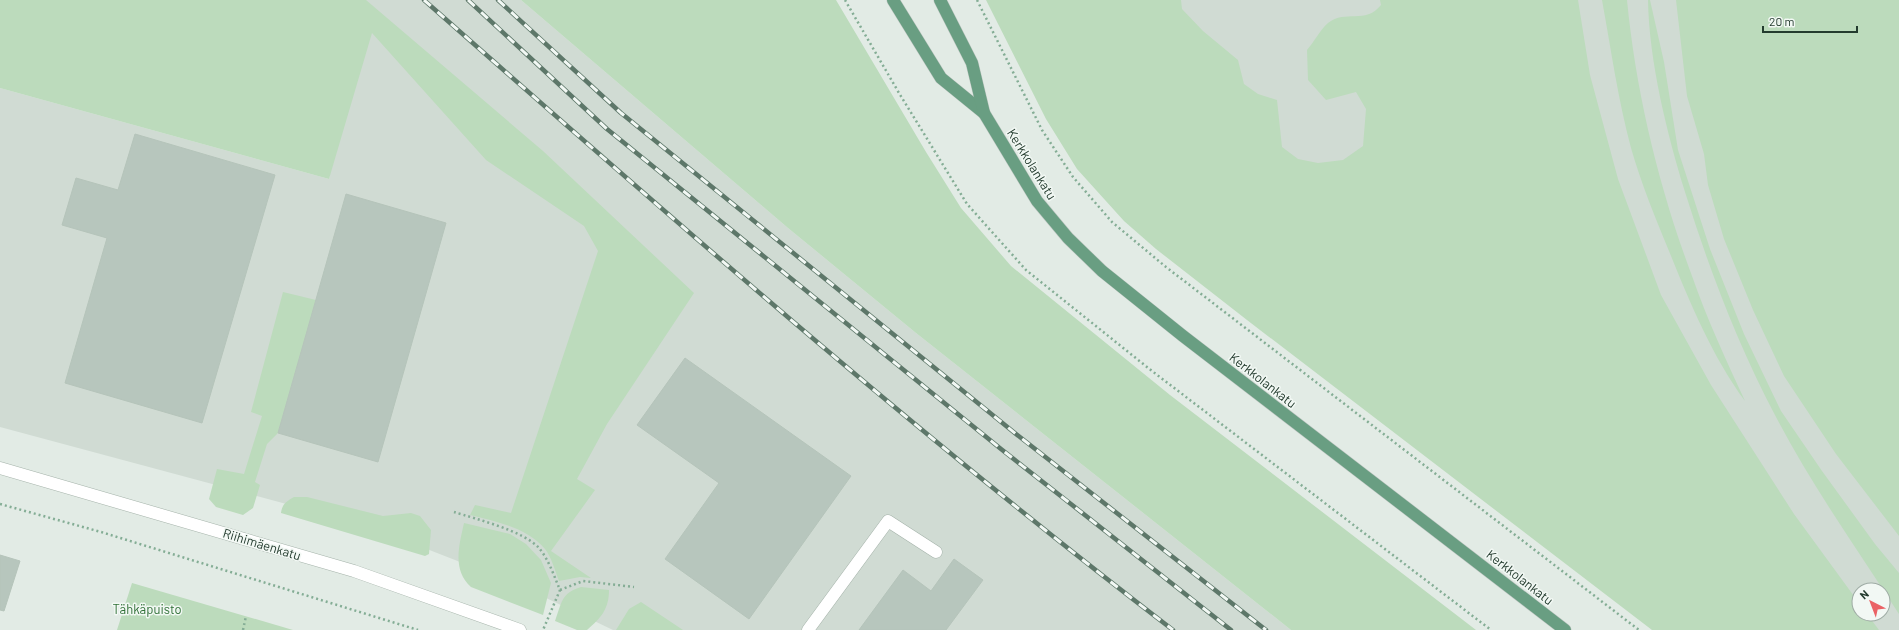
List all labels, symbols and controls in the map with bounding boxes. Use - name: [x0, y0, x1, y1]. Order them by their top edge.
- scale bar: [1763, 8, 1857, 34]
- text: 20 m: [1769, 14, 1795, 28]
- street label: Kerkkolankatu: [1004, 126, 1060, 202]
- street label: Kerkkolankatu: [1226, 349, 1300, 411]
- street label: Riihimäenkatu: [221, 525, 303, 563]
- street label: Kerkkolankatu: [1483, 546, 1557, 608]
- north arrow: [1851, 582, 1891, 622]
- text: N: [1857, 587, 1871, 601]
- park label: Tähkäpuisto: [112, 601, 182, 617]

